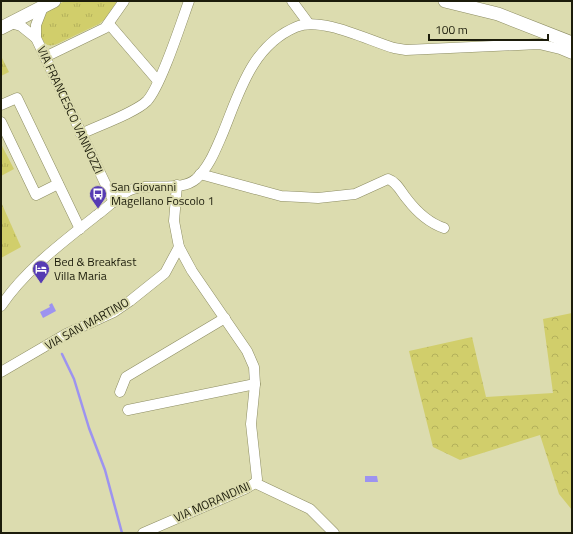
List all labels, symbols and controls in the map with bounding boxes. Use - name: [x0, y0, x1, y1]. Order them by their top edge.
- scale bar: [429, 16, 548, 42]
- text: 100 m: [435, 20, 468, 39]
- street label: VIA FRANCESCO VANNOZZI: [32, 43, 108, 177]
- place label: San Giovanni Magellano Foscolo 1: [111, 177, 214, 210]
- bus stop icon: San Giovanni Magellano Foscolo 1: [88, 184, 108, 209]
- place label: Bed & Breakfast Villa Maria: [54, 252, 137, 285]
- hotel icon: Bed & Breakfast Villa Maria: [31, 259, 51, 284]
- street label: VIA SAN MARTINO: [41, 292, 132, 355]
- street label: VIA MORANDINI: [170, 476, 253, 527]

